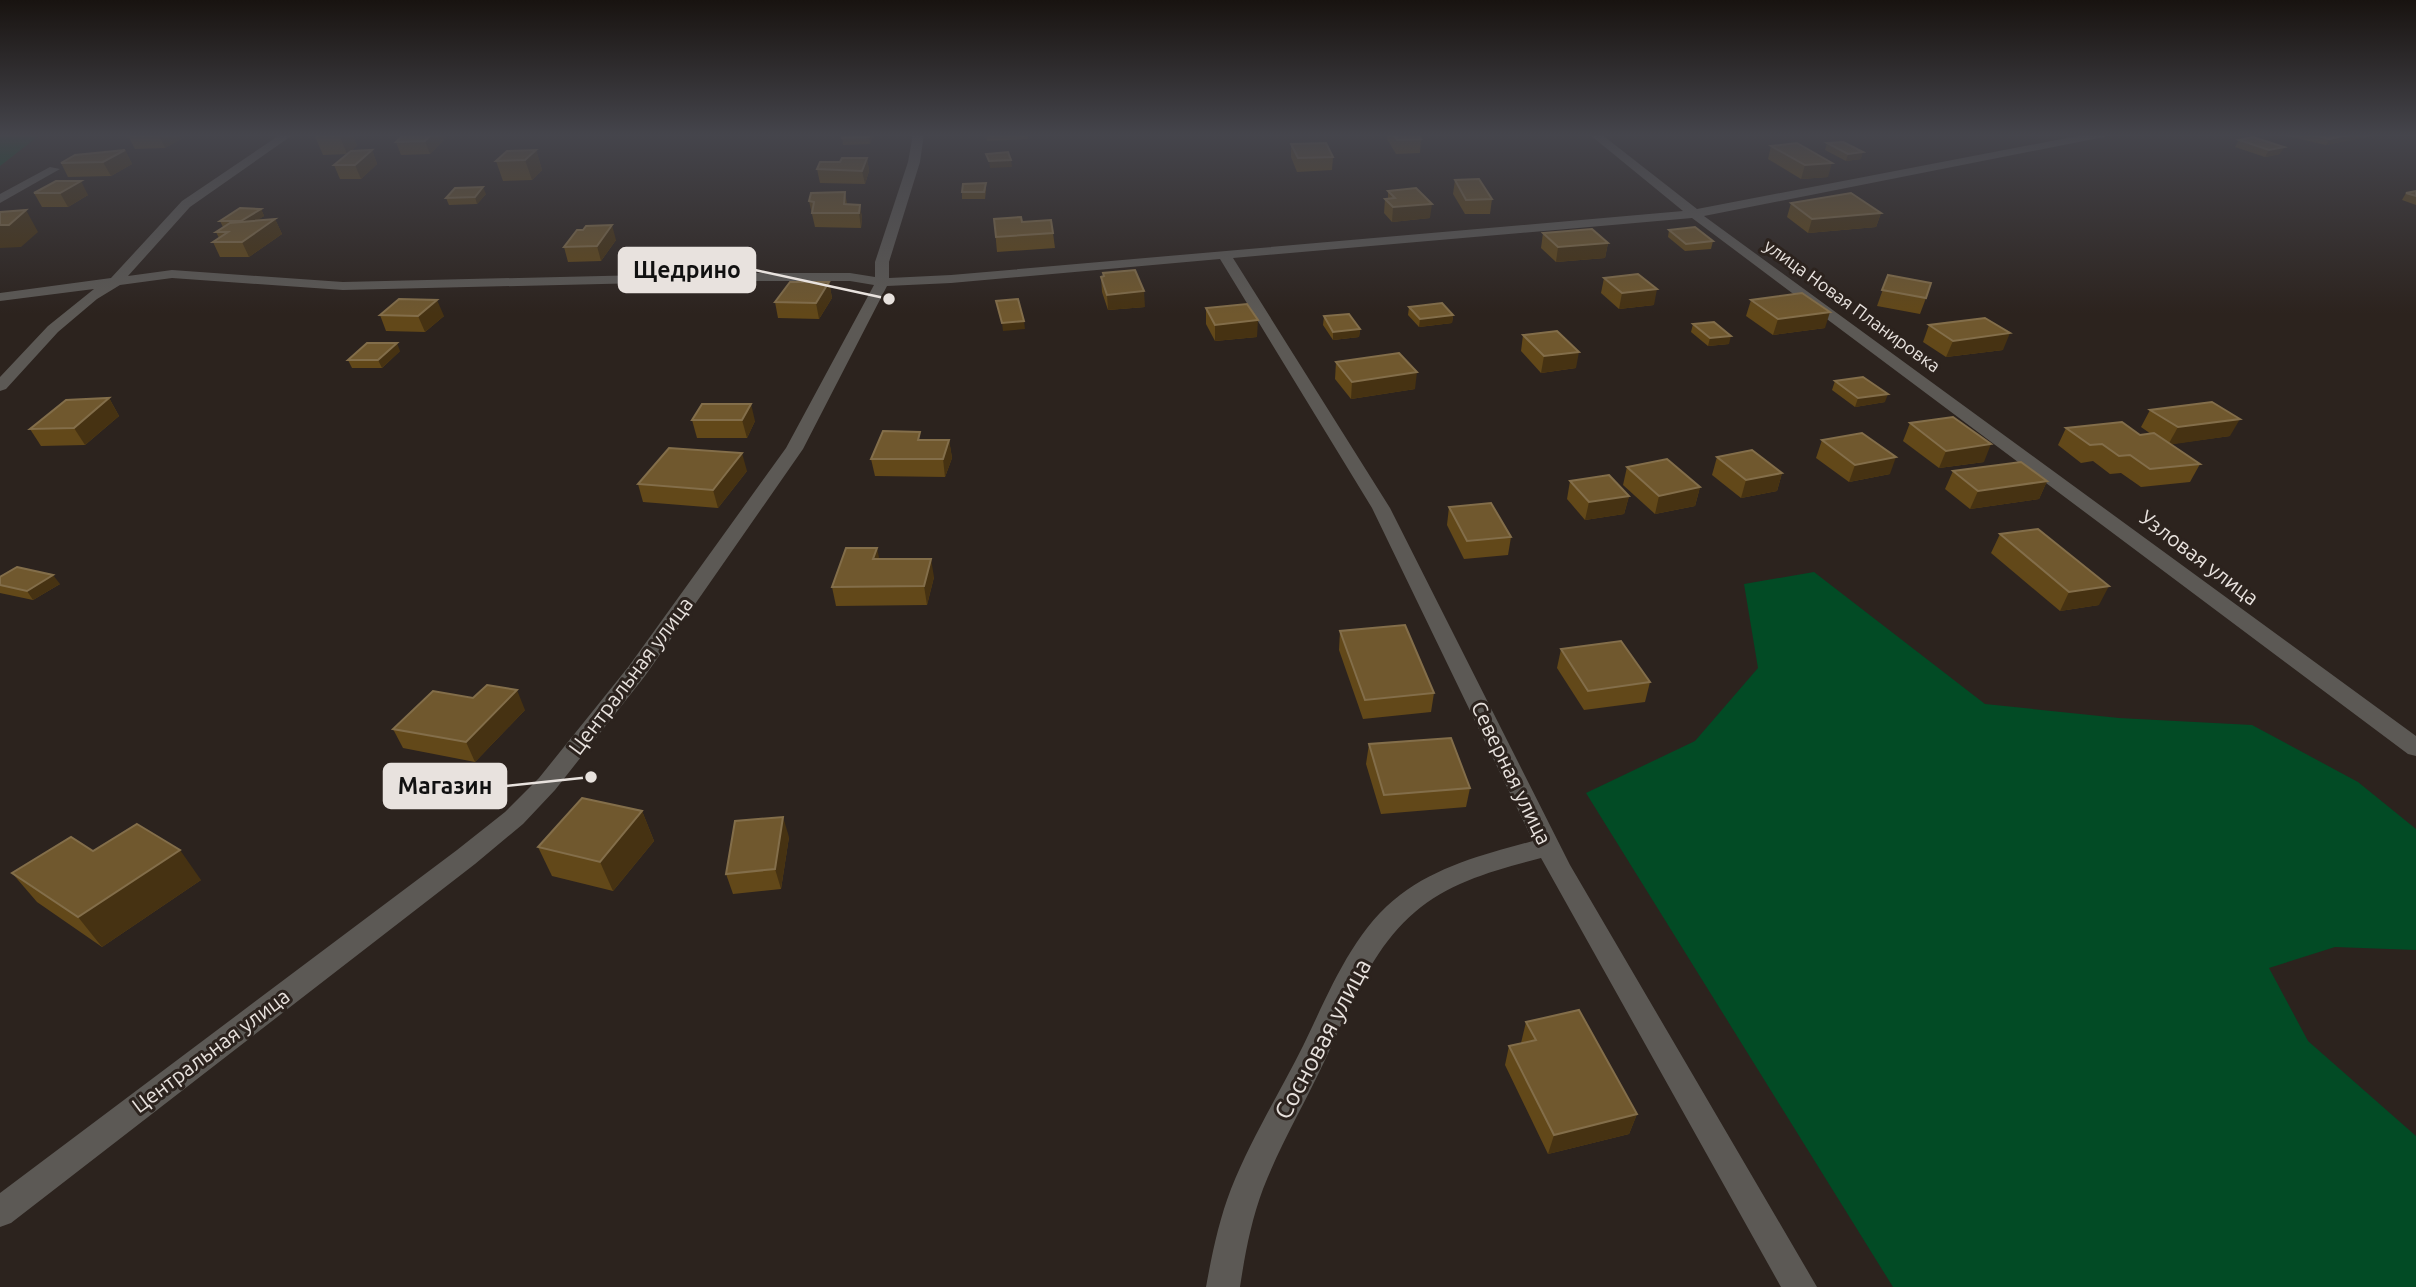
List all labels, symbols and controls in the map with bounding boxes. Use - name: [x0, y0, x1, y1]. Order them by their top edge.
- street label: улица Новая Планировка: [1761, 235, 1944, 376]
- callout: Щедрино: [619, 248, 755, 292]
- text: Щедрино: [633, 257, 741, 282]
- street label: Узловая улица: [2135, 505, 2264, 610]
- street label: Центральная улица: [563, 592, 697, 759]
- street label: Северная улица: [1467, 697, 1557, 848]
- callout: Магазин: [384, 764, 506, 808]
- text: Магазин: [398, 773, 492, 798]
- street label: Сосновая улица: [1269, 954, 1376, 1124]
- street label: Центральная улица: [127, 983, 294, 1117]

